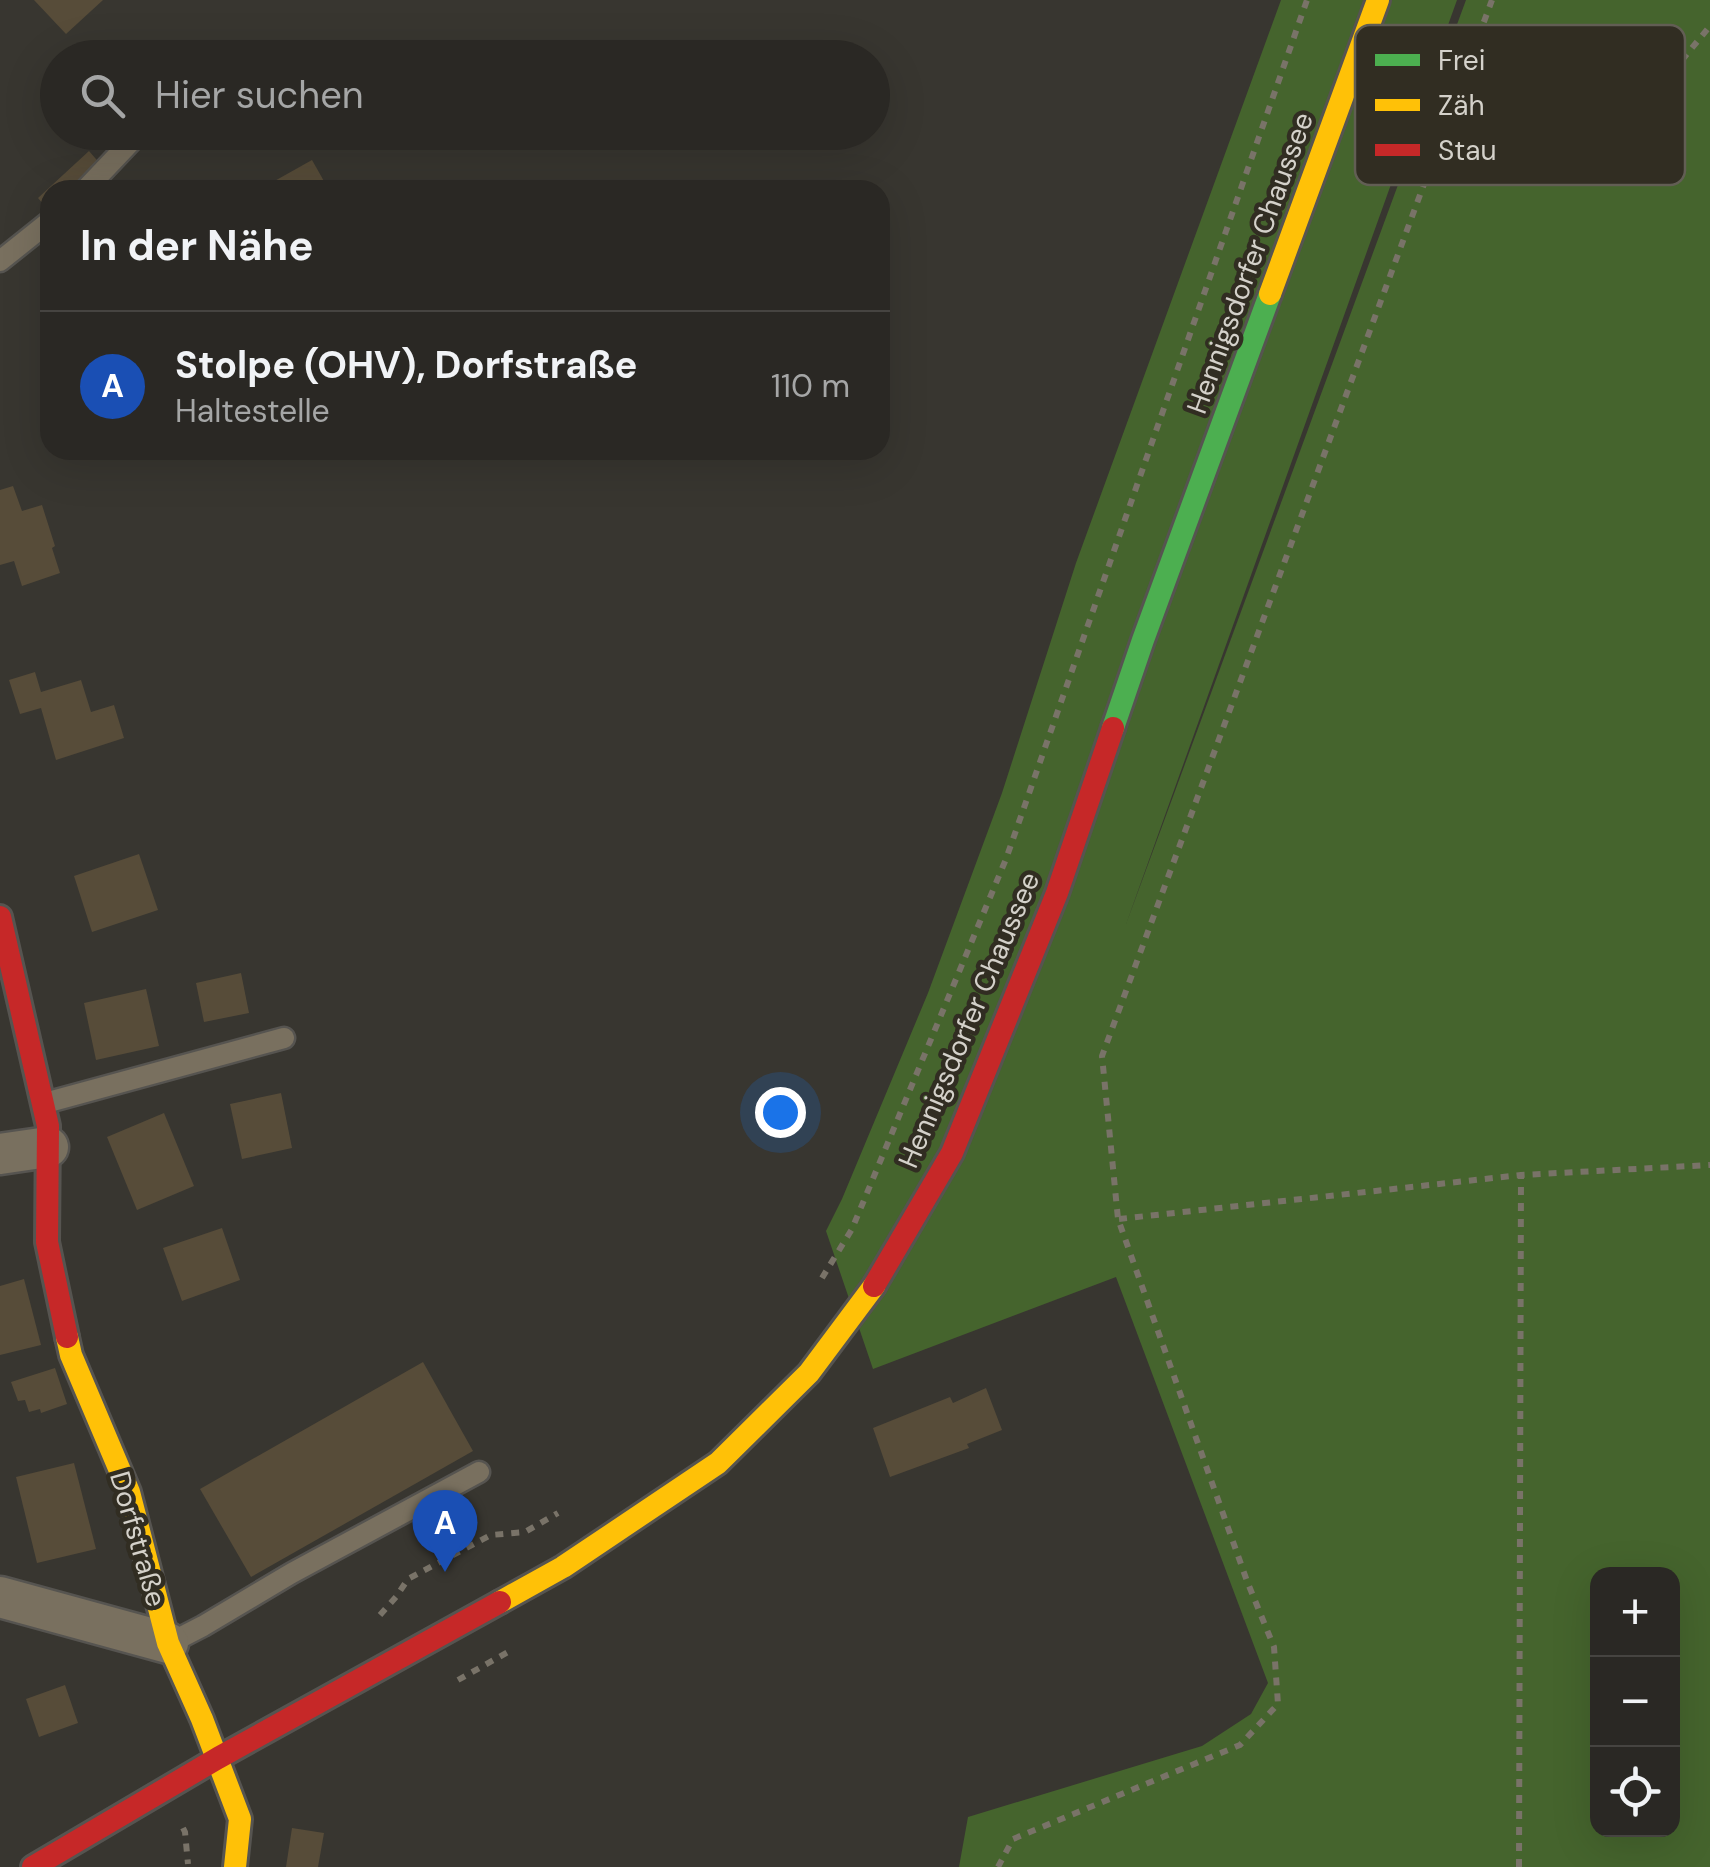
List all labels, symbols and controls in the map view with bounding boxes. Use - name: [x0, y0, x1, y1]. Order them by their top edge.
- legend: [1355, 25, 1685, 185]
- search box: [40, 40, 890, 150]
- text: Frei: [1438, 42, 1485, 79]
- icon: search: [75, 68, 130, 123]
- text: Hier suchen: [155, 70, 364, 120]
- text: Zäh: [1438, 87, 1484, 124]
- street label: Hennigsdorfer Chaussee: [1178, 107, 1322, 419]
- text: Stau: [1438, 132, 1497, 169]
- text: In der Nähe: [80, 218, 314, 273]
- text: Stolpe (OHV), Dorfstraße: [175, 340, 637, 390]
- text: A: [101, 365, 124, 407]
- text: 110 m: [771, 365, 850, 407]
- text: Haltestelle: [175, 390, 330, 432]
- street label: Hennigsdorfer Chaussee: [890, 866, 1048, 1174]
- your location: [755, 1087, 806, 1138]
- street label: Dorfstraße: [101, 1467, 175, 1611]
- pin: A: [412, 1490, 478, 1572]
- map controls: [1590, 1567, 1680, 1837]
- button: +: [1590, 1567, 1680, 1657]
- button: −: [1590, 1657, 1680, 1747]
- button: locate: [1590, 1747, 1680, 1837]

